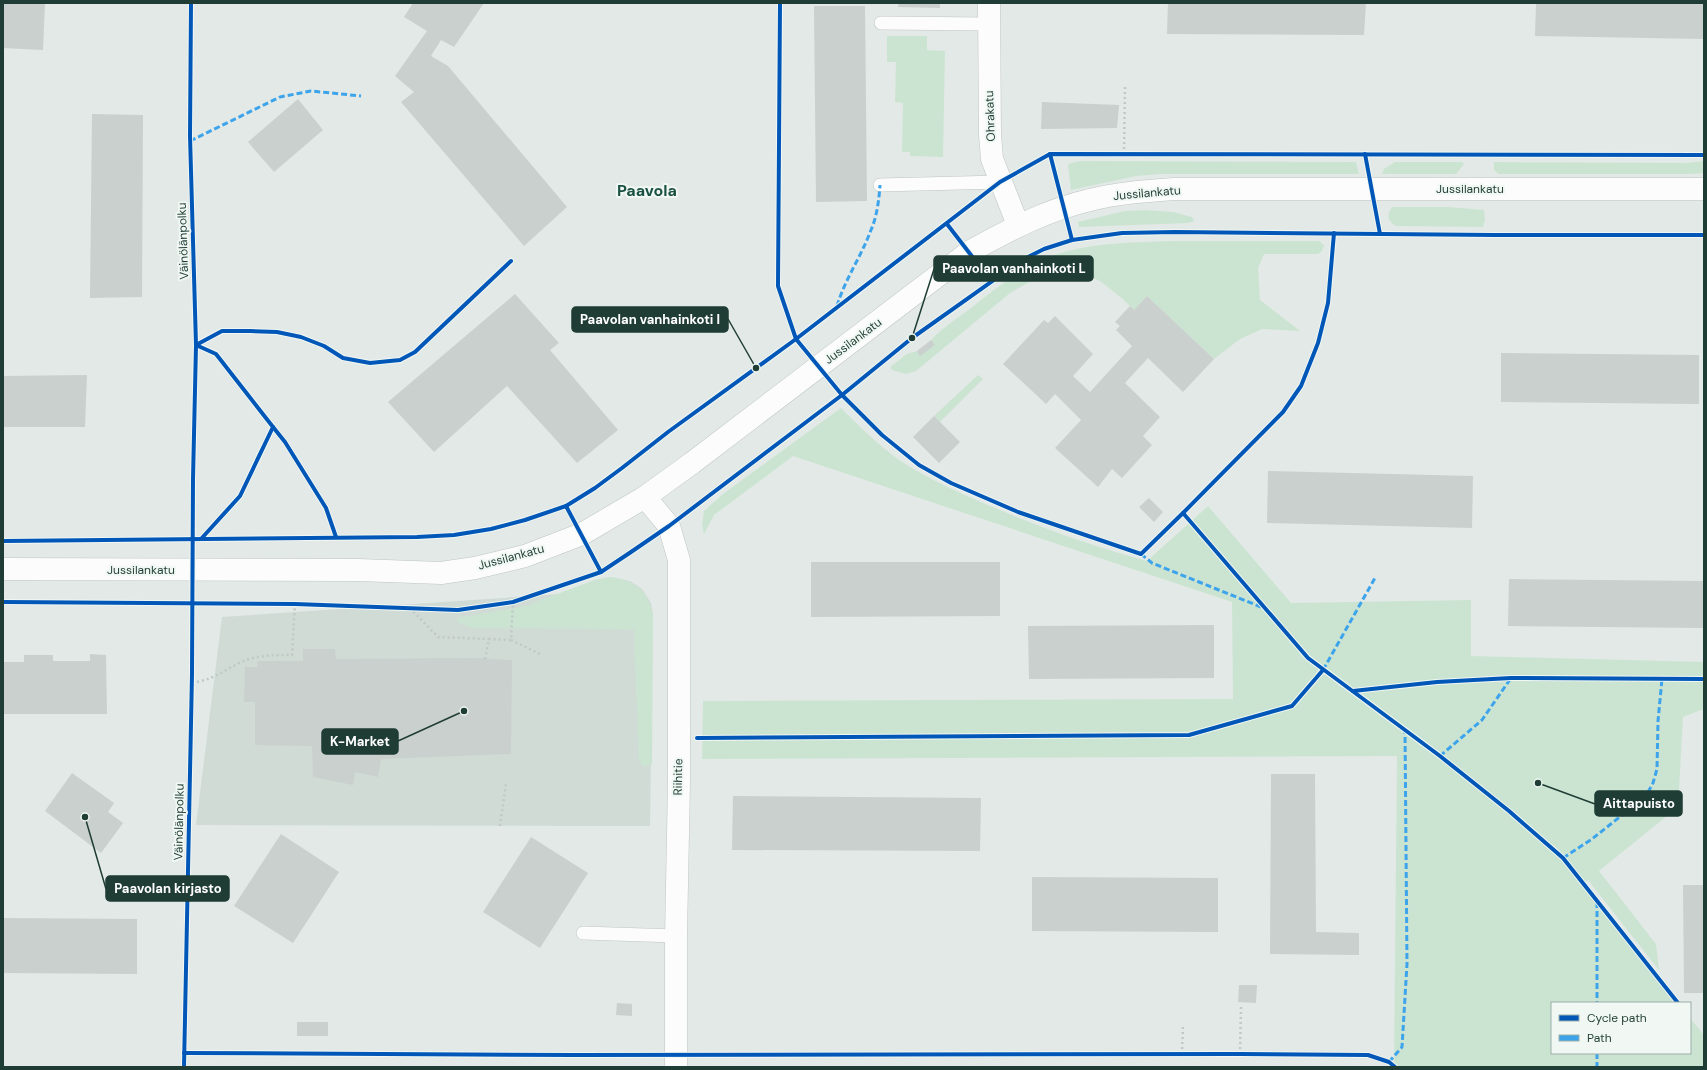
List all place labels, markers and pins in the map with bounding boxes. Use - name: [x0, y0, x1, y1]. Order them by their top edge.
- callout: Paavolan vanhainkoti L: [934, 256, 1093, 281]
- callout: Paavolan vanhainkoti I: [572, 307, 728, 332]
- callout: K-Market: [322, 729, 398, 754]
- callout: Aittapuisto: [1595, 791, 1682, 816]
- callout: Paavolan kirjasto: [106, 876, 229, 901]

